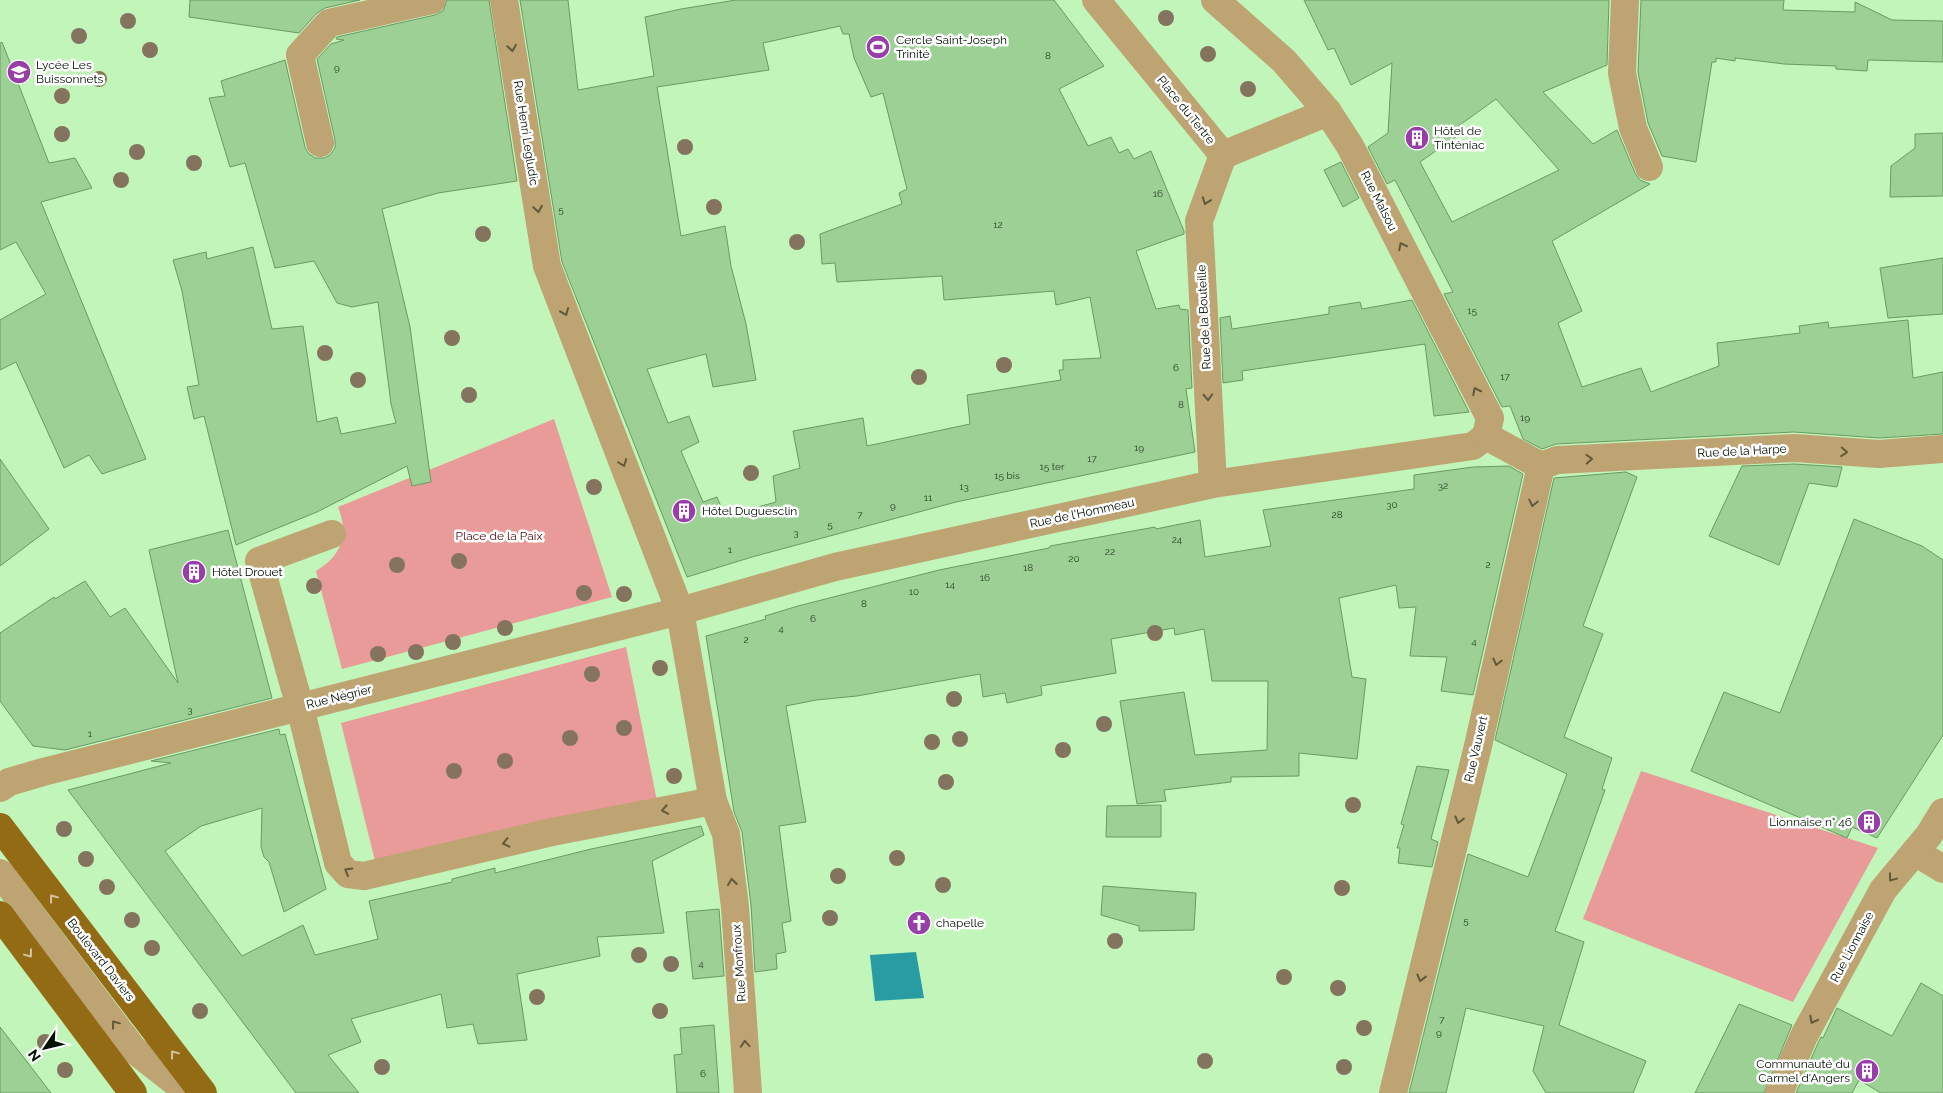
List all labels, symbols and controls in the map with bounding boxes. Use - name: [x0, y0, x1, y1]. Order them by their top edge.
- place label: Cercle Saint-Joseph Trinité: [896, 33, 1007, 61]
- sports icon: Cercle Saint-Joseph Trinité: [865, 34, 891, 60]
- one-way arrow: [506, 44, 517, 52]
- house number: 8: [1045, 50, 1051, 61]
- place label: Lycée Les Buissonnets: [36, 58, 103, 86]
- school or university icon: Lycée Les Buissonnets: [6, 59, 32, 85]
- house number: 9: [334, 62, 340, 73]
- street label: Place du Tertre: [1154, 73, 1218, 147]
- street label: Rue Henri Legludic: [511, 80, 541, 187]
- place label: Hôtel de Tinténiac: [1434, 124, 1485, 152]
- building icon: Hôtel de Tinténiac: [1404, 125, 1430, 151]
- street label: Rue Malsou: [1358, 169, 1400, 233]
- house number: 16: [1153, 188, 1163, 199]
- one-way arrow: [1202, 196, 1212, 205]
- one-way arrow: [532, 204, 542, 213]
- house number: 5: [558, 204, 564, 215]
- house number: 12: [993, 219, 1003, 230]
- one-way arrow: [1398, 243, 1408, 252]
- street label: Rue de la Bouteille: [1194, 264, 1214, 370]
- house number: 15: [1467, 305, 1477, 316]
- one-way arrow: [558, 307, 569, 316]
- house number: 6: [1173, 362, 1179, 373]
- house number: 17: [1500, 371, 1510, 382]
- one-way arrow: [1472, 387, 1482, 396]
- one-way arrow: [1203, 393, 1214, 401]
- house number: 8: [1178, 399, 1184, 410]
- house number: 19: [1520, 412, 1530, 423]
- house number: 19: [1134, 442, 1144, 453]
- street label: Rue de la Harpe: [1697, 442, 1787, 460]
- one-way arrow: [1840, 446, 1848, 457]
- house number: 17: [1087, 453, 1097, 464]
- one-way arrow: [1585, 453, 1593, 464]
- one-way arrow: [617, 458, 627, 467]
- house number: 15 ter: [1040, 461, 1065, 472]
- house number: 15 bis: [994, 470, 1020, 481]
- house number: 32: [1438, 480, 1448, 491]
- house number: 13: [959, 481, 969, 492]
- house number: 11: [924, 492, 933, 503]
- street label: Rue de l'Hommeau: [1028, 495, 1136, 531]
- building icon: Hôtel Duguesclin: [671, 498, 697, 524]
- house number: 30: [1386, 499, 1398, 510]
- one-way arrow: [1528, 499, 1539, 508]
- house number: 9: [890, 500, 896, 511]
- place label: Hôtel Duguesclin: [702, 504, 797, 518]
- house number: 7: [857, 509, 863, 520]
- house number: 28: [1331, 509, 1343, 520]
- house number: 5: [827, 519, 833, 530]
- house number: 3: [793, 527, 799, 538]
- park label: Place de la Paix: [456, 529, 542, 543]
- house number: 24: [1172, 534, 1183, 545]
- house number: 1: [728, 544, 733, 555]
- house number: 22: [1105, 546, 1115, 557]
- house number: 20: [1068, 553, 1080, 564]
- building icon: Hôtel Drouet: [181, 559, 207, 585]
- house number: 2: [1485, 559, 1491, 570]
- house number: 18: [1023, 562, 1033, 573]
- place label: Hôtel Drouet: [212, 565, 283, 579]
- house number: 16: [980, 572, 990, 583]
- house number: 14: [945, 579, 955, 590]
- house number: 10: [909, 586, 919, 597]
- house number: 8: [861, 598, 867, 609]
- house number: 6: [810, 613, 816, 624]
- house number: 4: [778, 623, 784, 634]
- house number: 2: [743, 634, 749, 645]
- house number: 4: [1471, 636, 1477, 647]
- one-way arrow: [1492, 657, 1503, 666]
- street label: Rue Négrier: [305, 682, 374, 712]
- house number: 3: [187, 704, 193, 715]
- street label: Rue Vauvert: [1462, 715, 1490, 783]
- house number: 1: [88, 728, 93, 739]
- one-way arrow: [660, 805, 669, 815]
- building icon: Lionnaise n° 46: [1856, 809, 1882, 835]
- one-way arrow: [1455, 815, 1465, 823]
- place label: Lionnaise n° 46: [1769, 815, 1852, 829]
- one-way arrow: [501, 837, 510, 848]
- one-way arrow: [345, 868, 354, 878]
- one-way arrow: [1889, 872, 1898, 882]
- one-way arrow: [727, 878, 738, 886]
- one-way arrow: [50, 894, 59, 904]
- street label: Rue Lionnaise: [1828, 909, 1876, 985]
- church icon: chapelle: [906, 910, 932, 936]
- house number: 5: [1463, 915, 1469, 926]
- street label: Boulevard Daviers: [64, 916, 138, 1004]
- place label: chapelle: [936, 916, 984, 930]
- street label: Rue Monfroux: [729, 924, 749, 1002]
- one-way arrow: [23, 948, 32, 958]
- house number: 4: [698, 958, 704, 969]
- one-way arrow: [1416, 973, 1427, 982]
- house number: 7: [1439, 1014, 1445, 1025]
- one-way arrow: [1809, 1014, 1819, 1023]
- one-way arrow: [112, 1021, 121, 1030]
- north arrow: [20, 1023, 70, 1073]
- house number: 9: [1436, 1027, 1442, 1038]
- one-way arrow: [739, 1040, 750, 1048]
- text: N: [25, 1046, 44, 1064]
- one-way arrow: [171, 1051, 179, 1060]
- place label: Communauté du Carmel d'Angers: [1756, 1057, 1850, 1085]
- building icon: Communauté du Carmel d'Angers: [1854, 1058, 1880, 1084]
- house number: 6: [700, 1068, 706, 1079]

